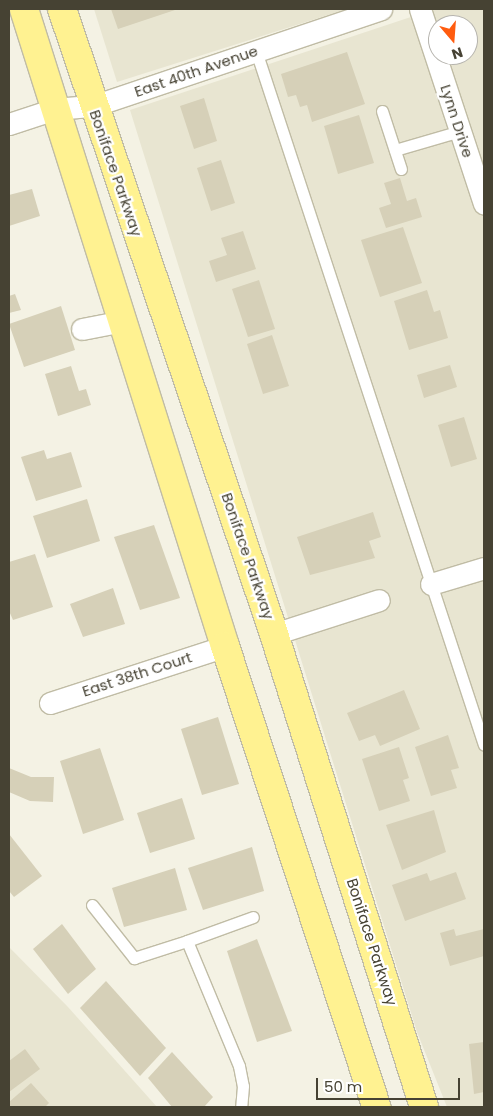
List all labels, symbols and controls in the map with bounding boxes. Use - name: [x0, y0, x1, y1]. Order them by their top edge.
- north arrow: [428, 15, 478, 65]
- street label: East 40th Avenue: [132, 41, 260, 101]
- text: N: [449, 42, 465, 64]
- street label: Lynn Drive: [437, 82, 477, 160]
- street label: Boniface Parkway: [86, 107, 146, 239]
- street label: Boniface Parkway: [218, 490, 278, 622]
- street label: East 38th Court: [80, 648, 194, 700]
- street label: Boniface Parkway: [343, 876, 401, 1008]
- scale bar: [318, 1068, 462, 1100]
- text: 50 m: [324, 1076, 362, 1097]

